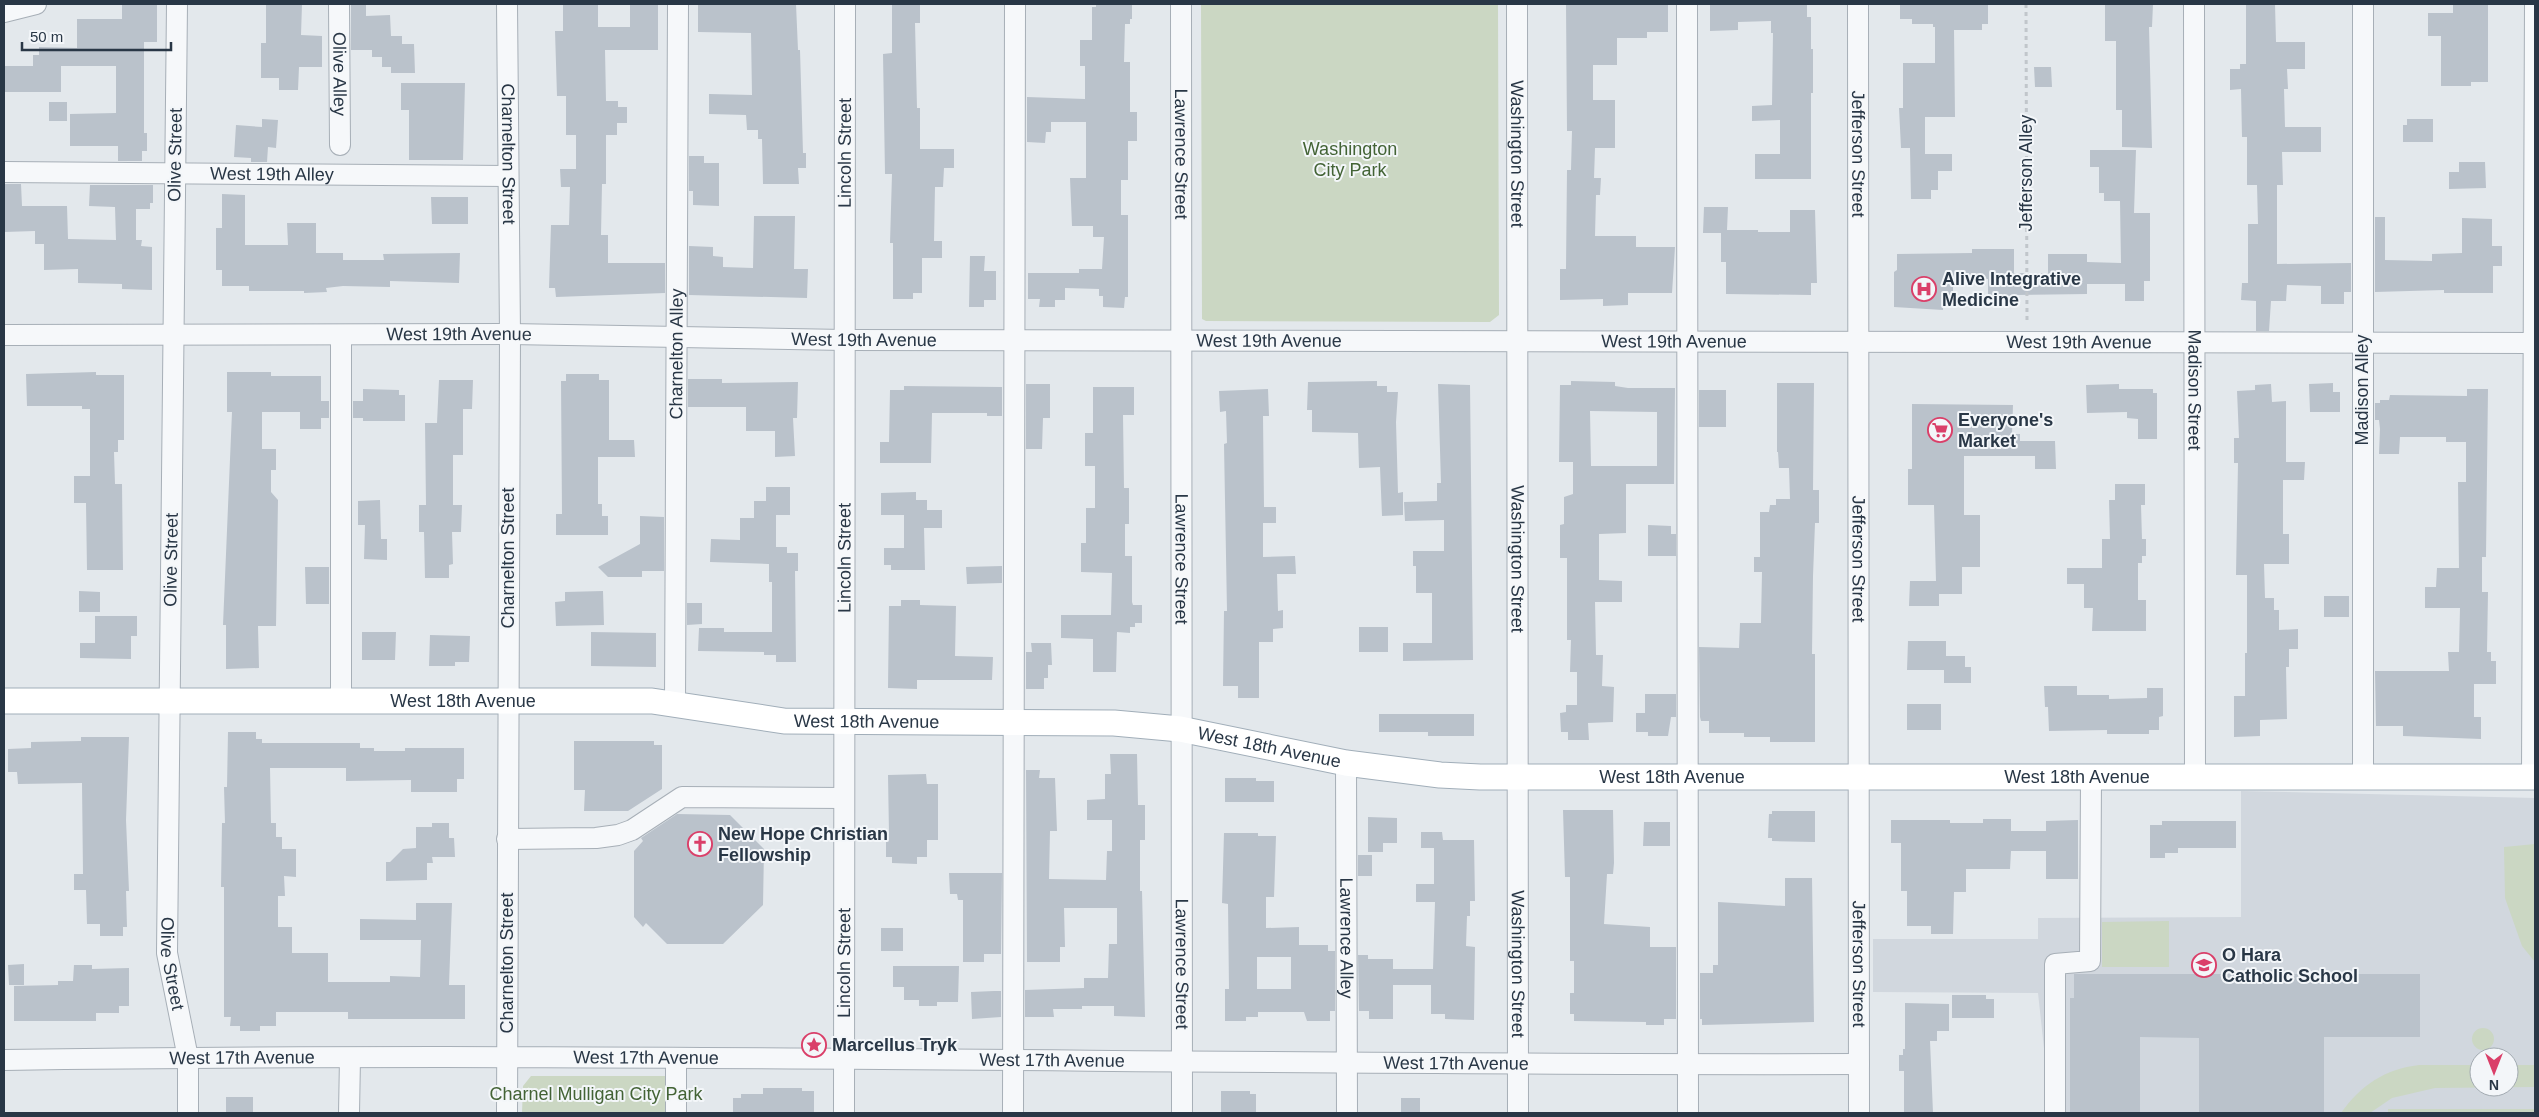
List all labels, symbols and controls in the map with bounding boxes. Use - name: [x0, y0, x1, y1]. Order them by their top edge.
- scale bar: [22, 20, 171, 52]
- text: 50 m: [30, 28, 63, 45]
- street label: Olive Alley: [329, 32, 350, 116]
- street label: Washington Street: [1507, 80, 1527, 228]
- street label: Charnelton Street: [498, 83, 519, 225]
- street label: Lawrence Street: [1171, 88, 1191, 220]
- street label: Jefferson Street: [1848, 91, 1868, 217]
- street label: Lincoln Street: [835, 98, 855, 208]
- street label: Olive Street: [164, 108, 186, 202]
- street label: Jefferson Alley: [2016, 115, 2036, 231]
- park label: Washington City Park: [1303, 139, 1397, 180]
- street label: West 19th Alley: [210, 164, 334, 185]
- place label: Alive Integrative Medicine: [1942, 269, 2081, 310]
- hospital icon: Alive Integrative Medicine: [1911, 276, 1937, 302]
- street label: Charnelton Alley: [666, 288, 687, 420]
- street label: West 19th Avenue: [386, 324, 532, 344]
- street label: West 19th Avenue: [791, 329, 937, 350]
- street label: Madison Street: [2184, 329, 2205, 451]
- street label: West 19th Avenue: [1196, 331, 1342, 351]
- street label: West 19th Avenue: [1601, 331, 1747, 352]
- street label: West 19th Avenue: [2006, 332, 2152, 352]
- street label: Madison Alley: [2352, 334, 2372, 446]
- place label: Everyone's Market: [1958, 410, 2053, 451]
- supermarket icon: Everyone's Market: [1927, 417, 1953, 443]
- street label: Washington Street: [1507, 485, 1528, 633]
- street label: Charnelton Street: [498, 487, 518, 629]
- street label: Lawrence Street: [1171, 493, 1192, 625]
- street label: Jefferson Street: [1848, 496, 1869, 622]
- street label: Lincoln Street: [834, 503, 855, 613]
- street label: Olive Street: [160, 513, 182, 607]
- street label: West 18th Avenue: [390, 691, 536, 711]
- street label: West 18th Avenue: [794, 711, 939, 732]
- street label: West 18th Avenue: [1196, 723, 1343, 772]
- street label: West 18th Avenue: [1599, 767, 1745, 787]
- street label: West 18th Avenue: [2004, 767, 2150, 787]
- place label: New Hope Christian Fellowship: [718, 824, 888, 865]
- church icon: New Hope Christian Fellowship: [687, 831, 713, 857]
- street label: Lawrence Alley: [1336, 877, 1357, 999]
- street label: Washington Street: [1508, 890, 1528, 1038]
- street label: Charnelton Street: [497, 892, 517, 1034]
- street label: Lawrence Street: [1172, 898, 1192, 1030]
- street label: Jefferson Street: [1849, 901, 1869, 1027]
- street label: Lincoln Street: [834, 908, 854, 1018]
- street label: Olive Street: [157, 917, 188, 1012]
- place label: O Hara Catholic School: [2222, 945, 2358, 986]
- school or university icon: O Hara Catholic School: [2191, 952, 2217, 978]
- place icon: Marcellus Tryk: [801, 1032, 827, 1058]
- place label: Marcellus Tryk: [832, 1035, 958, 1055]
- street label: West 17th Avenue: [169, 1047, 315, 1068]
- street label: West 17th Avenue: [573, 1047, 719, 1068]
- north arrow: [2469, 1047, 2519, 1097]
- street label: West 17th Avenue: [979, 1050, 1125, 1071]
- street label: West 17th Avenue: [1383, 1053, 1529, 1074]
- text: N: [2489, 1077, 2499, 1093]
- park label: Charnel Mulligan City Park: [489, 1084, 704, 1104]

